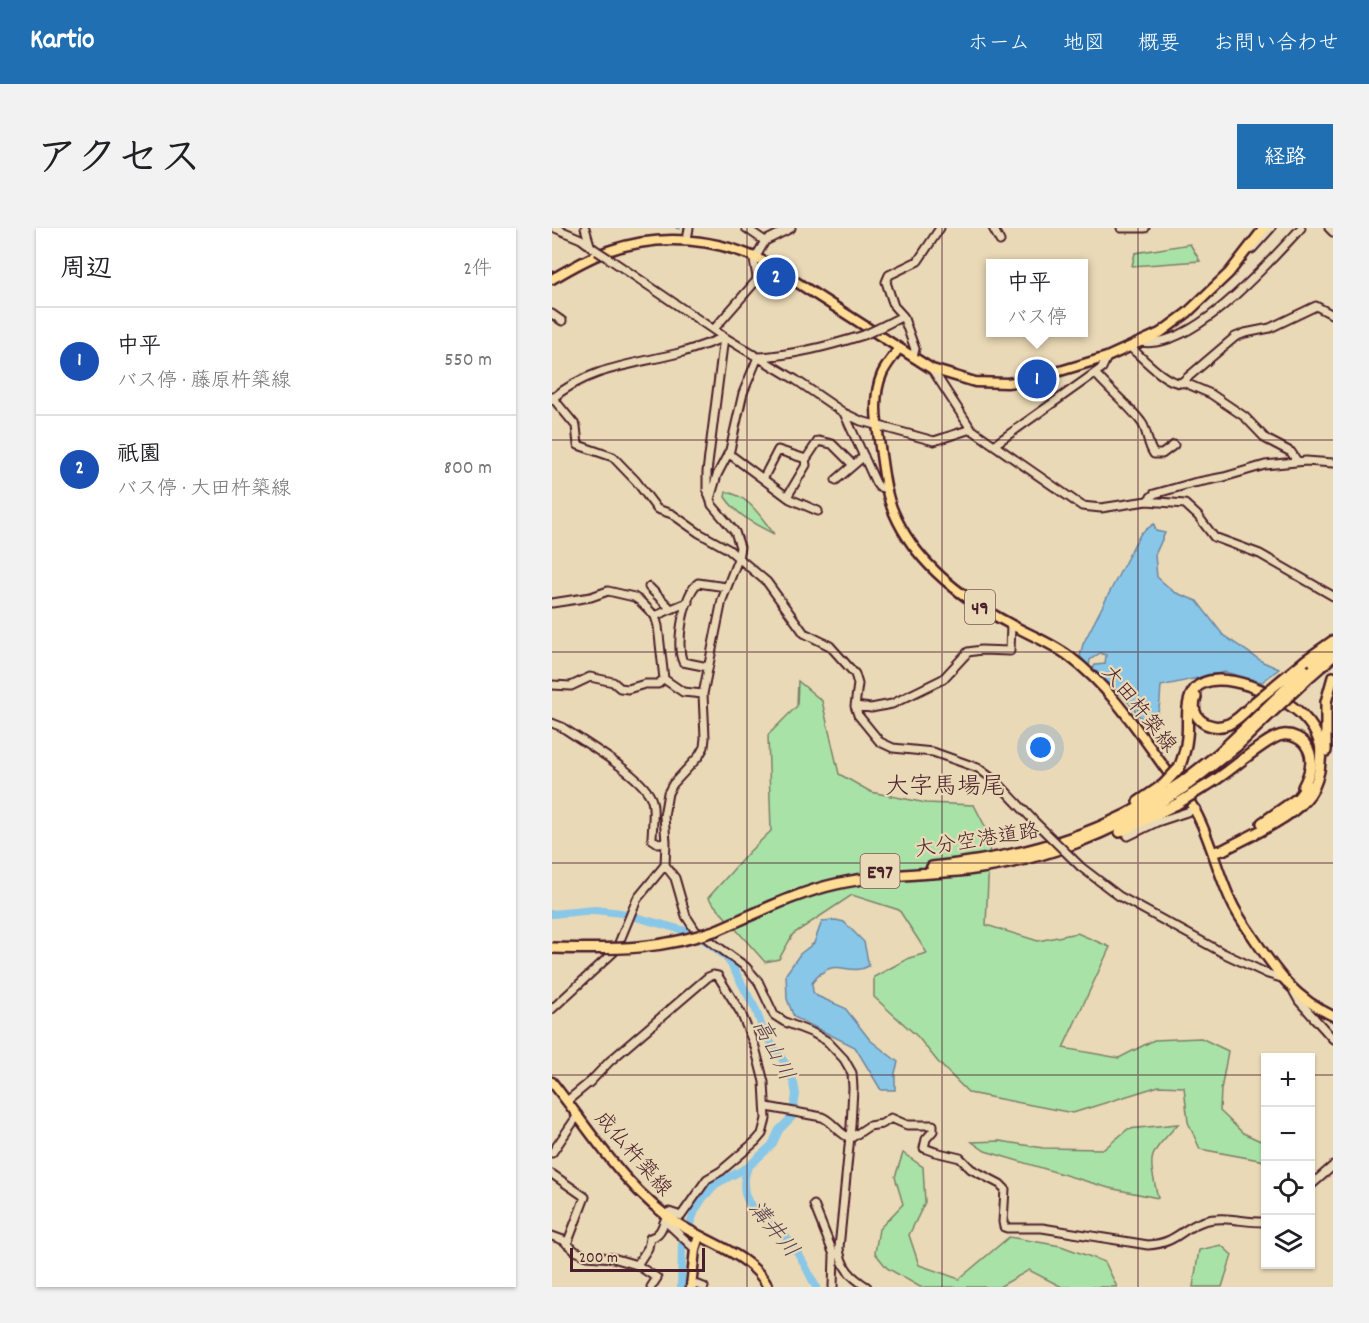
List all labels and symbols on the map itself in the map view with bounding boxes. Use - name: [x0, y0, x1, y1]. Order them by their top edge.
- pin: 2: [756, 254, 796, 300]
- pin: 1: [1018, 356, 1056, 402]
- road number: 49: [965, 590, 995, 624]
- street label: 大田杵築線: [1093, 660, 1182, 760]
- your location: [1026, 733, 1055, 762]
- district label: 大字馬場尾: [885, 771, 1005, 805]
- street label: 大分空港道路: [913, 817, 1042, 867]
- road number: E97: [860, 854, 900, 888]
- water label: 高山川: [743, 1014, 801, 1087]
- street label: 成仏杵築線: [586, 1106, 677, 1204]
- water label: 溝井川: [739, 1195, 805, 1266]
- scale bar: [570, 1245, 705, 1272]

